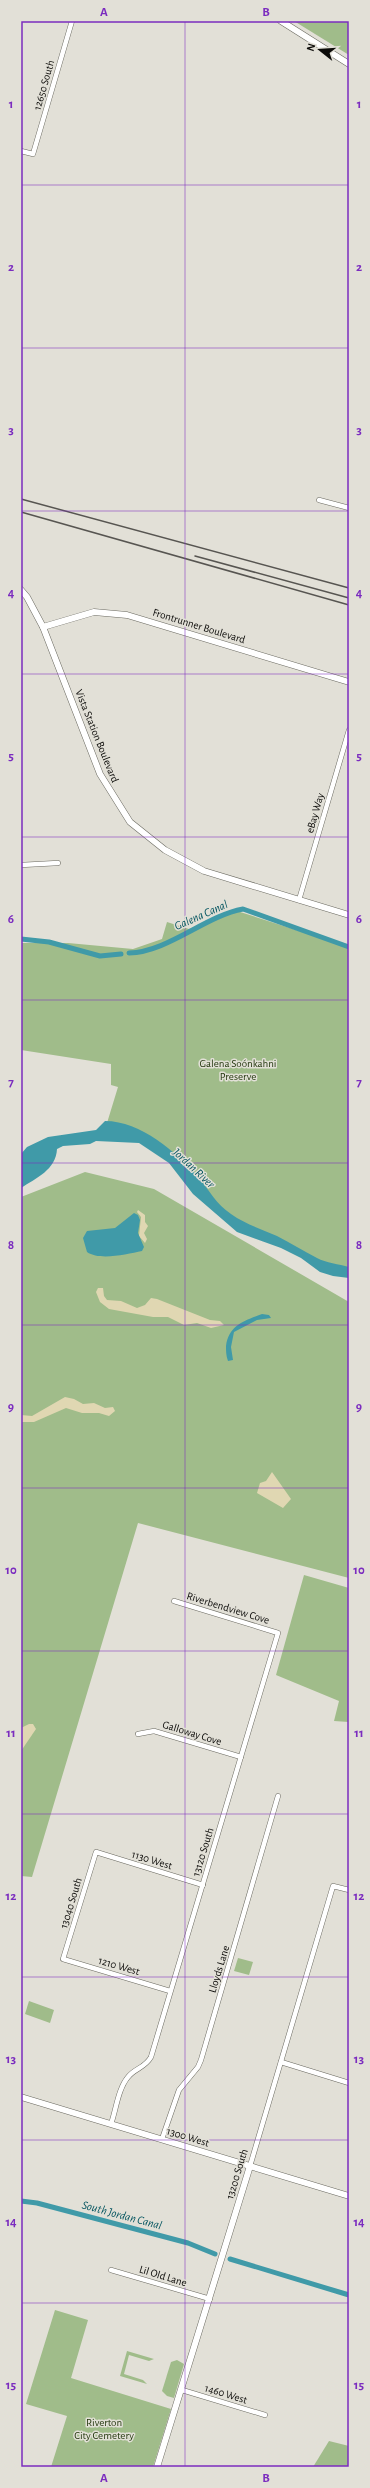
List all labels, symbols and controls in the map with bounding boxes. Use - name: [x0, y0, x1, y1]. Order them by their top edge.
- text: A: [100, 6, 108, 19]
- text: B: [262, 6, 270, 19]
- north arrow: [300, 30, 340, 70]
- text: N: [305, 42, 317, 52]
- street label: 12650 South: [32, 59, 56, 111]
- text: 1: [9, 98, 13, 111]
- text: 1: [357, 98, 361, 111]
- text: 2: [8, 261, 14, 274]
- text: 2: [356, 261, 362, 274]
- text: 3: [8, 424, 14, 437]
- text: 3: [356, 424, 362, 437]
- text: 4: [8, 587, 15, 600]
- text: 4: [356, 587, 363, 600]
- street label: Frontrunner Boulevard: [151, 607, 247, 645]
- street label: Vista Station Boulevard: [73, 688, 121, 784]
- text: 5: [8, 750, 14, 763]
- text: 5: [356, 750, 362, 763]
- street label: eBay Way: [304, 792, 326, 834]
- water label: Galena Canal: [173, 898, 229, 932]
- text: 6: [8, 913, 14, 926]
- text: 6: [356, 913, 362, 926]
- park label: Galena Soónkahni Preserve: [199, 1058, 277, 1082]
- text: 7: [8, 1076, 14, 1089]
- text: 7: [356, 1076, 362, 1089]
- water label: Jordan River: [170, 1145, 218, 1191]
- text: 8: [8, 1239, 14, 1252]
- text: 8: [356, 1239, 362, 1252]
- text: 9: [8, 1401, 14, 1414]
- text: 9: [356, 1401, 362, 1414]
- text: 10: [5, 1564, 17, 1577]
- text: 10: [353, 1564, 365, 1577]
- street label: Riverbendview Cove: [185, 1590, 271, 1626]
- street label: Galloway Cove: [161, 1719, 223, 1747]
- text: 11: [6, 1727, 16, 1740]
- text: 11: [354, 1727, 364, 1740]
- street label: 13120 South: [190, 1827, 216, 1877]
- street label: 1130 West: [130, 1849, 174, 1871]
- street label: 13040 South: [58, 1876, 84, 1930]
- text: 12: [6, 1890, 16, 1903]
- text: 12: [354, 1890, 364, 1903]
- street label: Lloyds Lane: [207, 1944, 231, 1994]
- street label: 1210 West: [97, 1955, 141, 1977]
- text: 13: [6, 2053, 17, 2066]
- text: 13: [354, 2053, 365, 2066]
- street label: 1300 West: [165, 2125, 211, 2149]
- street label: 13200 South: [224, 2148, 250, 2200]
- water label: South Jordan Canal: [81, 2199, 163, 2231]
- text: 14: [5, 2216, 17, 2229]
- text: 14: [353, 2216, 365, 2229]
- street label: Lil Old Lane: [138, 2264, 188, 2288]
- text: 15: [6, 2379, 17, 2392]
- text: 15: [354, 2379, 365, 2392]
- street label: 1460 West: [203, 2382, 249, 2406]
- park label: Riverton City Cemetery: [74, 2417, 134, 2441]
- text: A: [100, 2472, 108, 2485]
- text: B: [262, 2472, 270, 2485]

